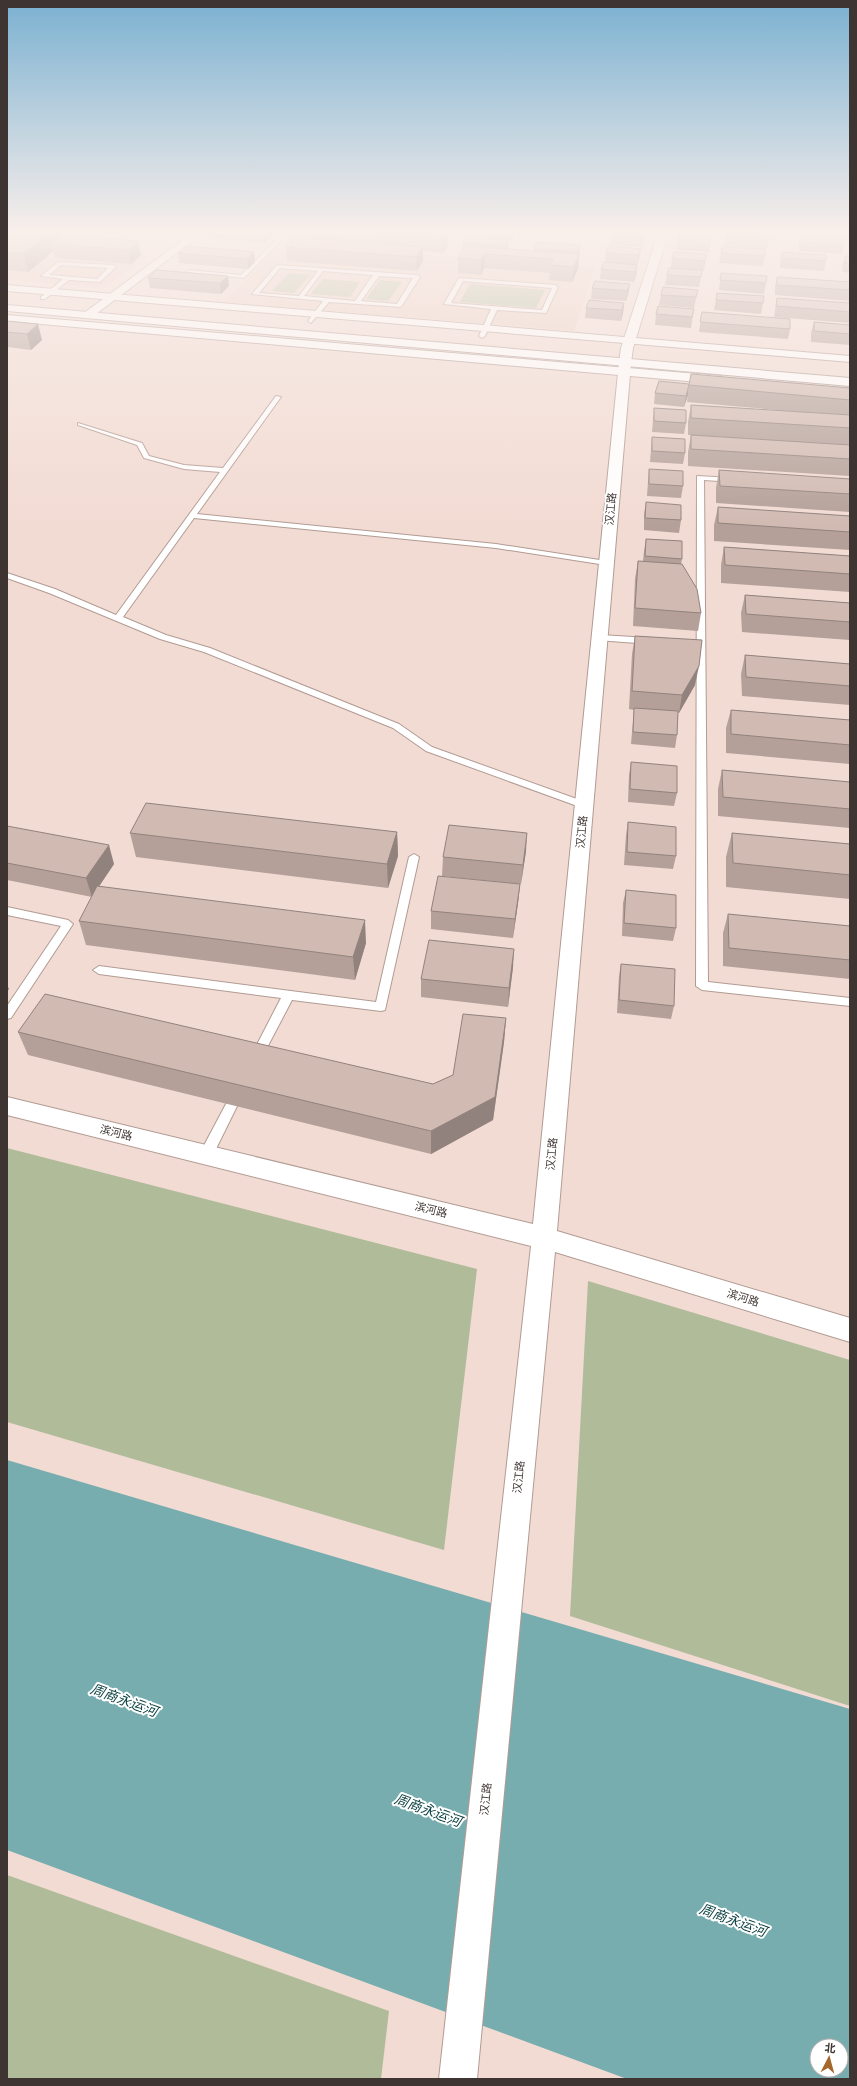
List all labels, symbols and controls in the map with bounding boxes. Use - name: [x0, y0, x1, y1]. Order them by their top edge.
- street label: 汉江路: [603, 492, 619, 526]
- street label: 汉江路: [574, 815, 590, 849]
- street label: 滨河路: [98, 1123, 134, 1143]
- street label: 汉江路: [544, 1137, 560, 1171]
- street label: 滨河路: [413, 1200, 449, 1220]
- street label: 滨河路: [725, 1287, 761, 1309]
- street label: 汉江路: [511, 1460, 527, 1494]
- water label: 周商永运河: [88, 1681, 162, 1721]
- street label: 汉江路: [478, 1782, 494, 1816]
- water label: 周商永运河: [392, 1791, 466, 1831]
- water label: 周商永运河: [697, 1901, 771, 1941]
- north arrow: [809, 2038, 849, 2078]
- text: 北: [824, 2042, 836, 2056]

